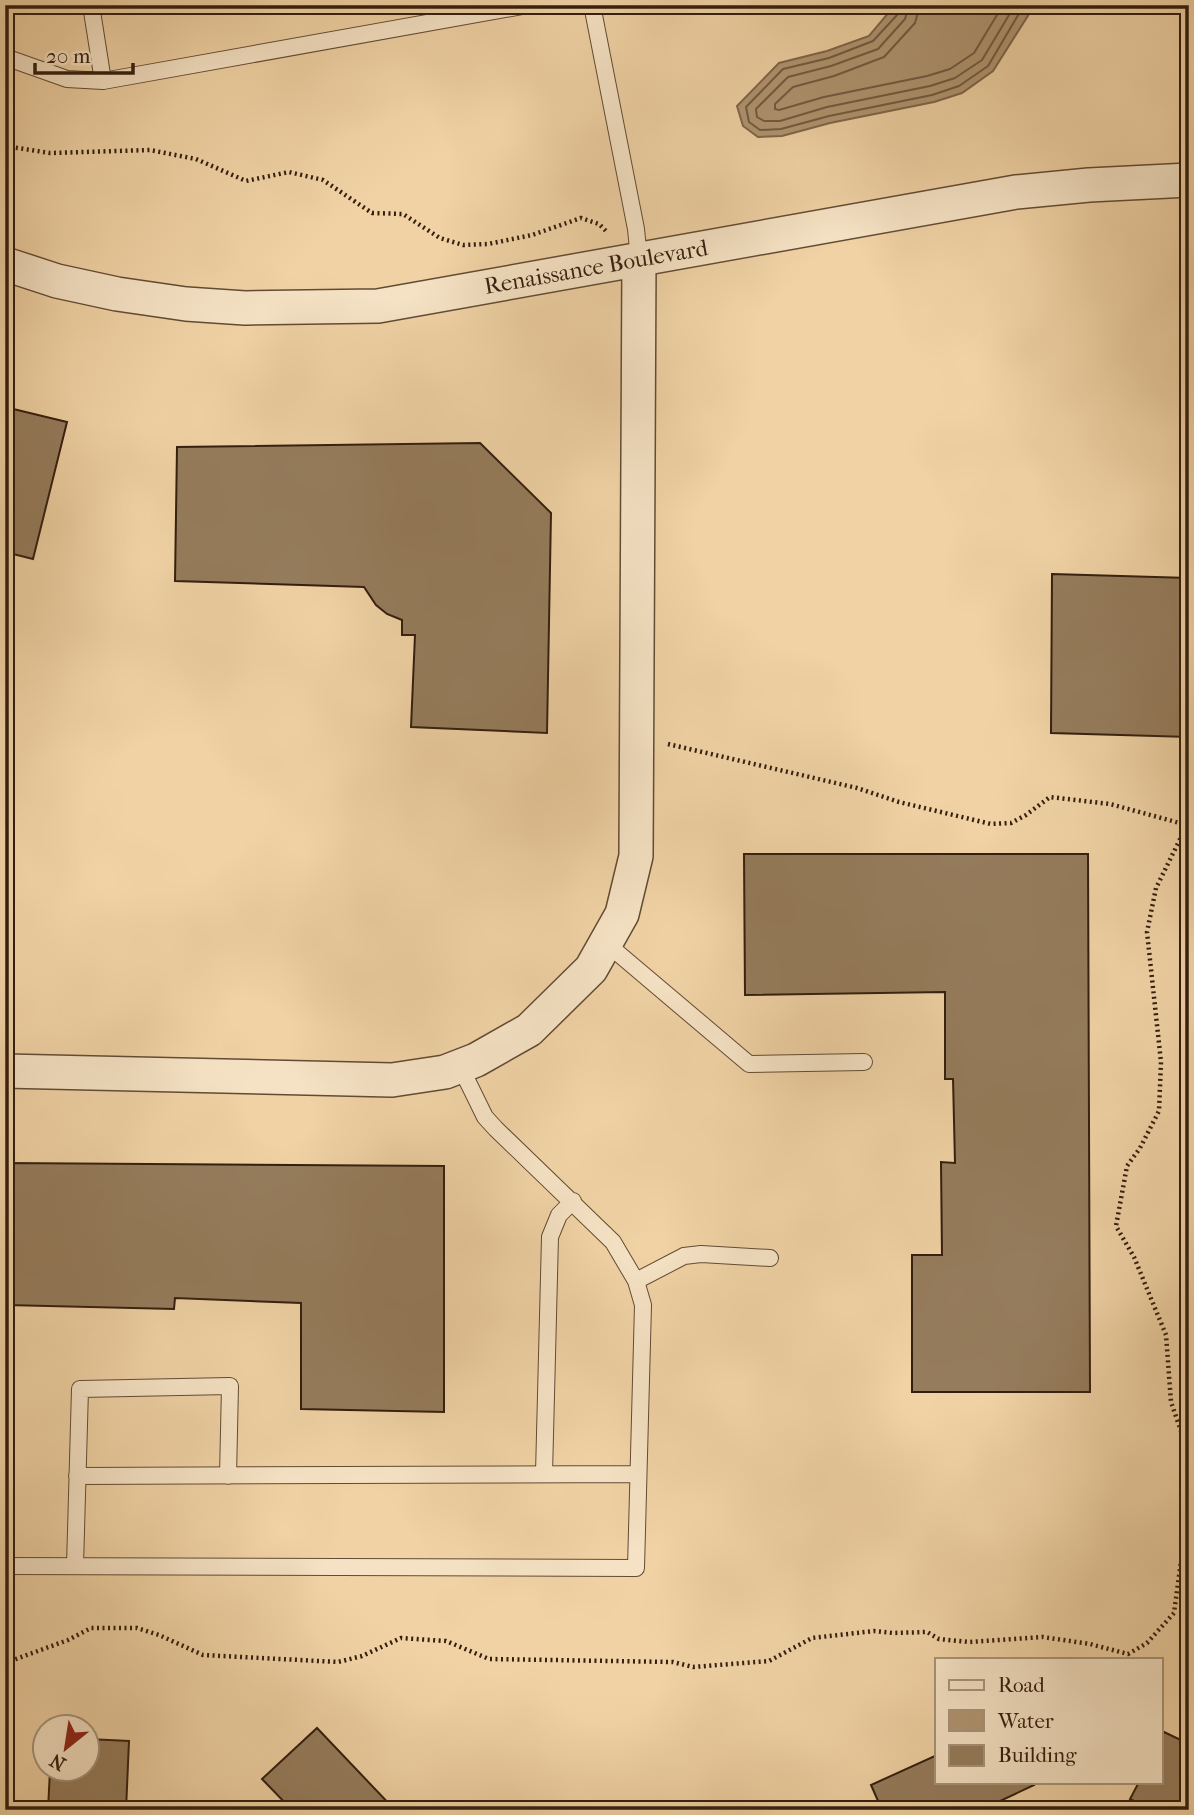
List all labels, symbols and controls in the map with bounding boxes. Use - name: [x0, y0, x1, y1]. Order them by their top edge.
- scale bar: [35, 32, 133, 76]
- text: 20 m: [46, 44, 91, 68]
- street label: Renaissance Boulevard: [482, 234, 710, 300]
- legend: [935, 1658, 1162, 1784]
- text: Road: [998, 1673, 1045, 1697]
- text: Water: [997, 1709, 1054, 1733]
- north arrow: [32, 1714, 102, 1784]
- text: Building: [998, 1743, 1077, 1767]
- text: N: [46, 1748, 70, 1775]

